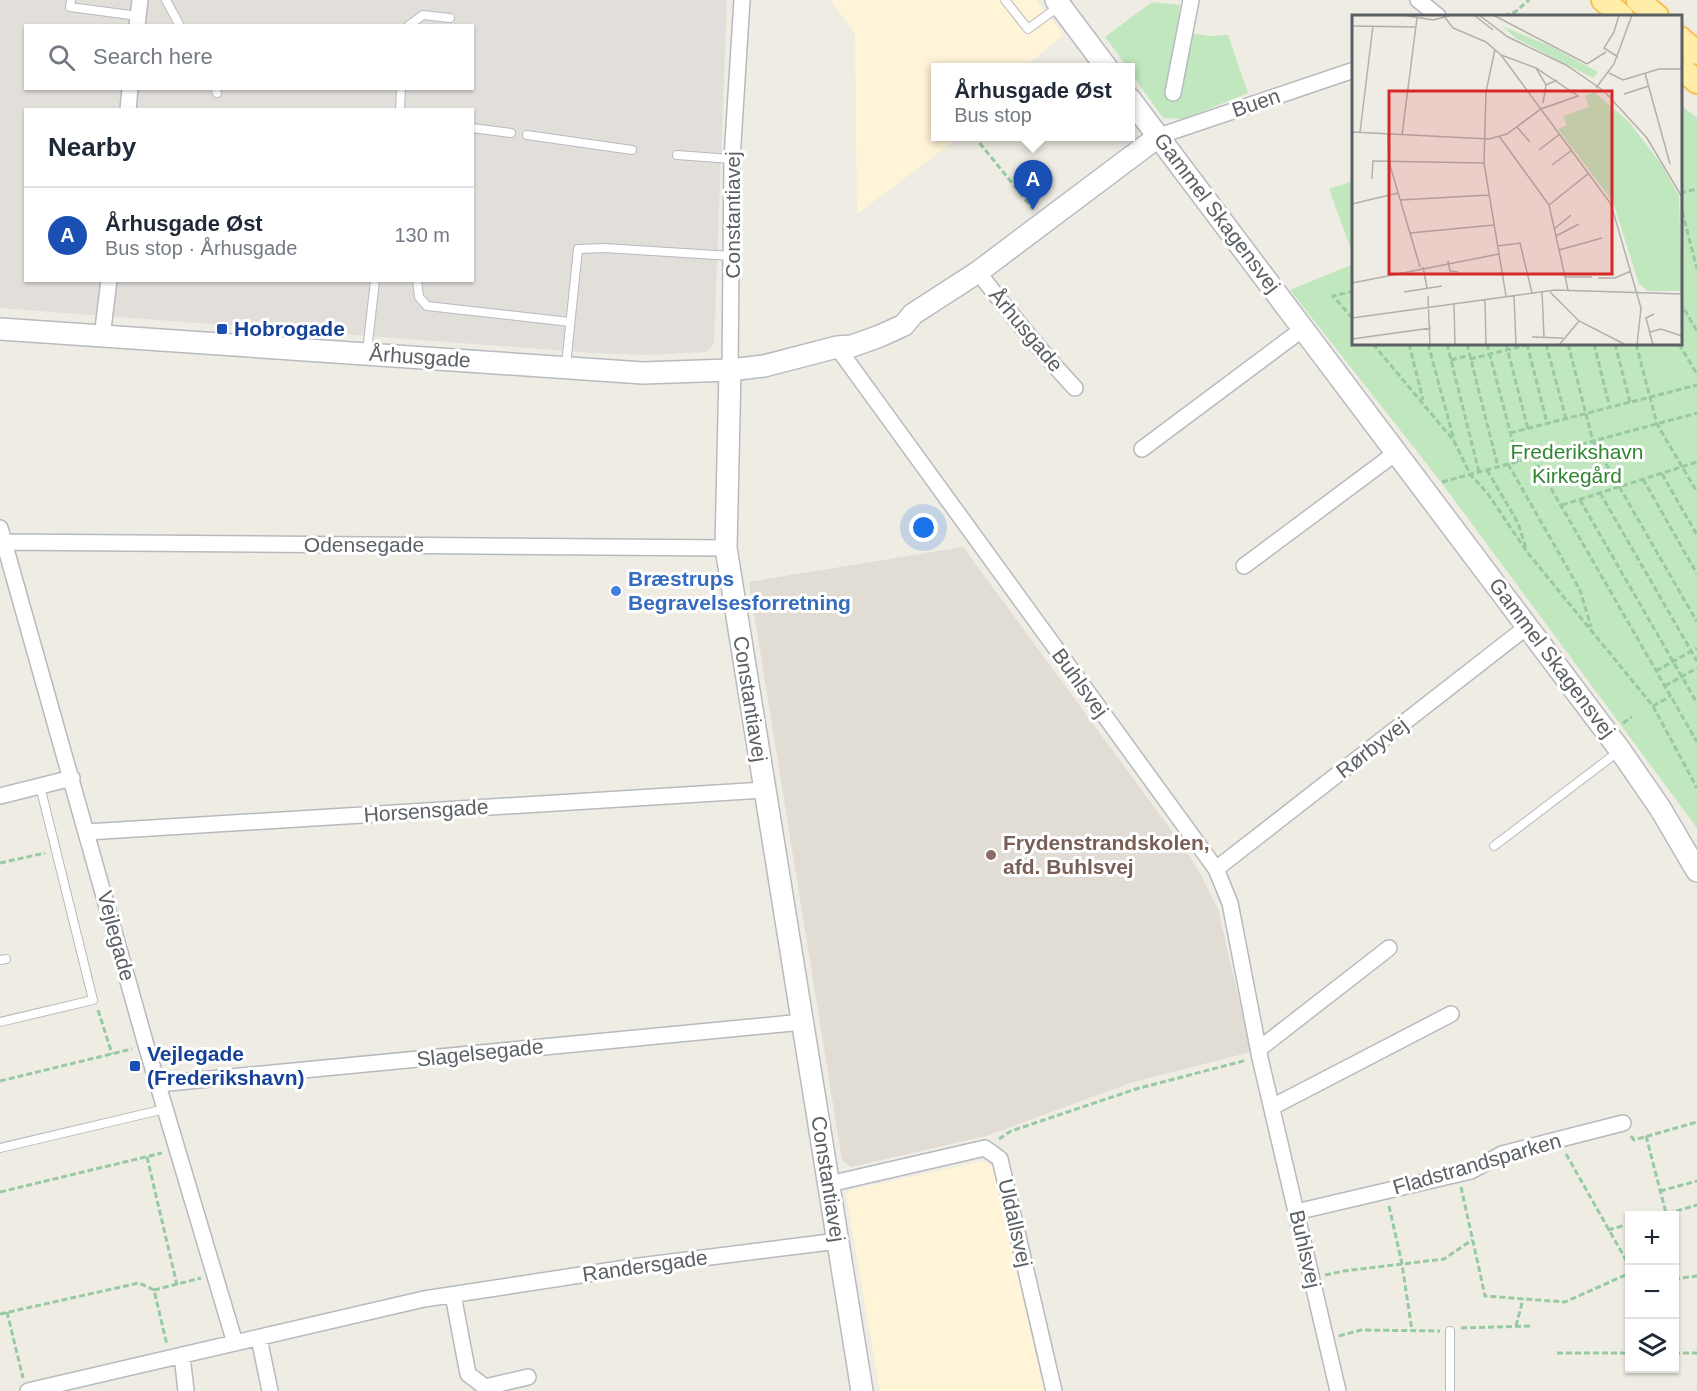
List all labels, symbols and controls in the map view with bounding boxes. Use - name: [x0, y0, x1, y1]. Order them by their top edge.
- inset map: [1352, 15, 1682, 345]
- search box: [24, 24, 474, 90]
- icon: search: [45, 41, 78, 74]
- text: Search here: [93, 44, 213, 69]
- popup: [931, 63, 1135, 141]
- text: Århusgade Øst: [954, 78, 1112, 103]
- street label: Buen: [1229, 84, 1283, 121]
- text: Bus stop: [954, 104, 1032, 126]
- street label: Gammel Skagensvej: [1150, 128, 1285, 297]
- text: Nearby: [48, 132, 136, 162]
- street label: Constantiavej: [721, 151, 744, 279]
- pin: A: [1014, 160, 1052, 210]
- text: Århusgade Øst: [105, 211, 263, 236]
- text: A: [60, 224, 75, 246]
- text: 130 m: [394, 224, 450, 246]
- text: Bus stop · Århusgade: [105, 237, 297, 259]
- street label: Århusgade: [985, 283, 1068, 376]
- place label: Hobrogade: [234, 317, 345, 340]
- marker: Hobrogade: [215, 322, 229, 336]
- street label: Århusgade: [369, 341, 472, 372]
- park label: Frederikshavn Kirkegård: [1510, 440, 1644, 487]
- your location: [909, 513, 938, 542]
- street label: Odensegade: [304, 533, 424, 556]
- place label: Bræstrups Begravelsesforretning: [628, 567, 851, 614]
- street label: Gammel Skagensvej: [1485, 573, 1620, 742]
- marker: Bræstrups Begravelsesforretning: [609, 584, 623, 598]
- street label: Constantiavej: [729, 634, 772, 764]
- street label: Buhlsvej: [1048, 644, 1113, 722]
- street label: Rørbyvej: [1332, 713, 1412, 783]
- street label: Horsensgade: [363, 795, 489, 826]
- place label: Frydenstrandskolen, afd. Buhlsvej: [1003, 831, 1210, 878]
- marker: Frydenstrandskolen, afd. Buhlsvej: [984, 848, 998, 862]
- street label: Vejlegade: [93, 888, 140, 983]
- street label: Slagelsegade: [415, 1034, 544, 1071]
- place label: Vejlegade (Frederikshavn): [147, 1042, 305, 1089]
- marker: Vejlegade (Frederikshavn): [128, 1059, 142, 1073]
- street label: Constantiavej: [807, 1114, 850, 1244]
- street label: Fladstrandsparken: [1390, 1128, 1564, 1199]
- street label: Uldallsvej: [994, 1177, 1037, 1269]
- street label: Buhlsvej: [1285, 1208, 1326, 1290]
- map controls: [1625, 1211, 1679, 1373]
- button: +: [1625, 1211, 1679, 1265]
- street label: Randersgade: [581, 1245, 709, 1286]
- button: −: [1625, 1265, 1679, 1319]
- button: layers: [1625, 1319, 1679, 1373]

